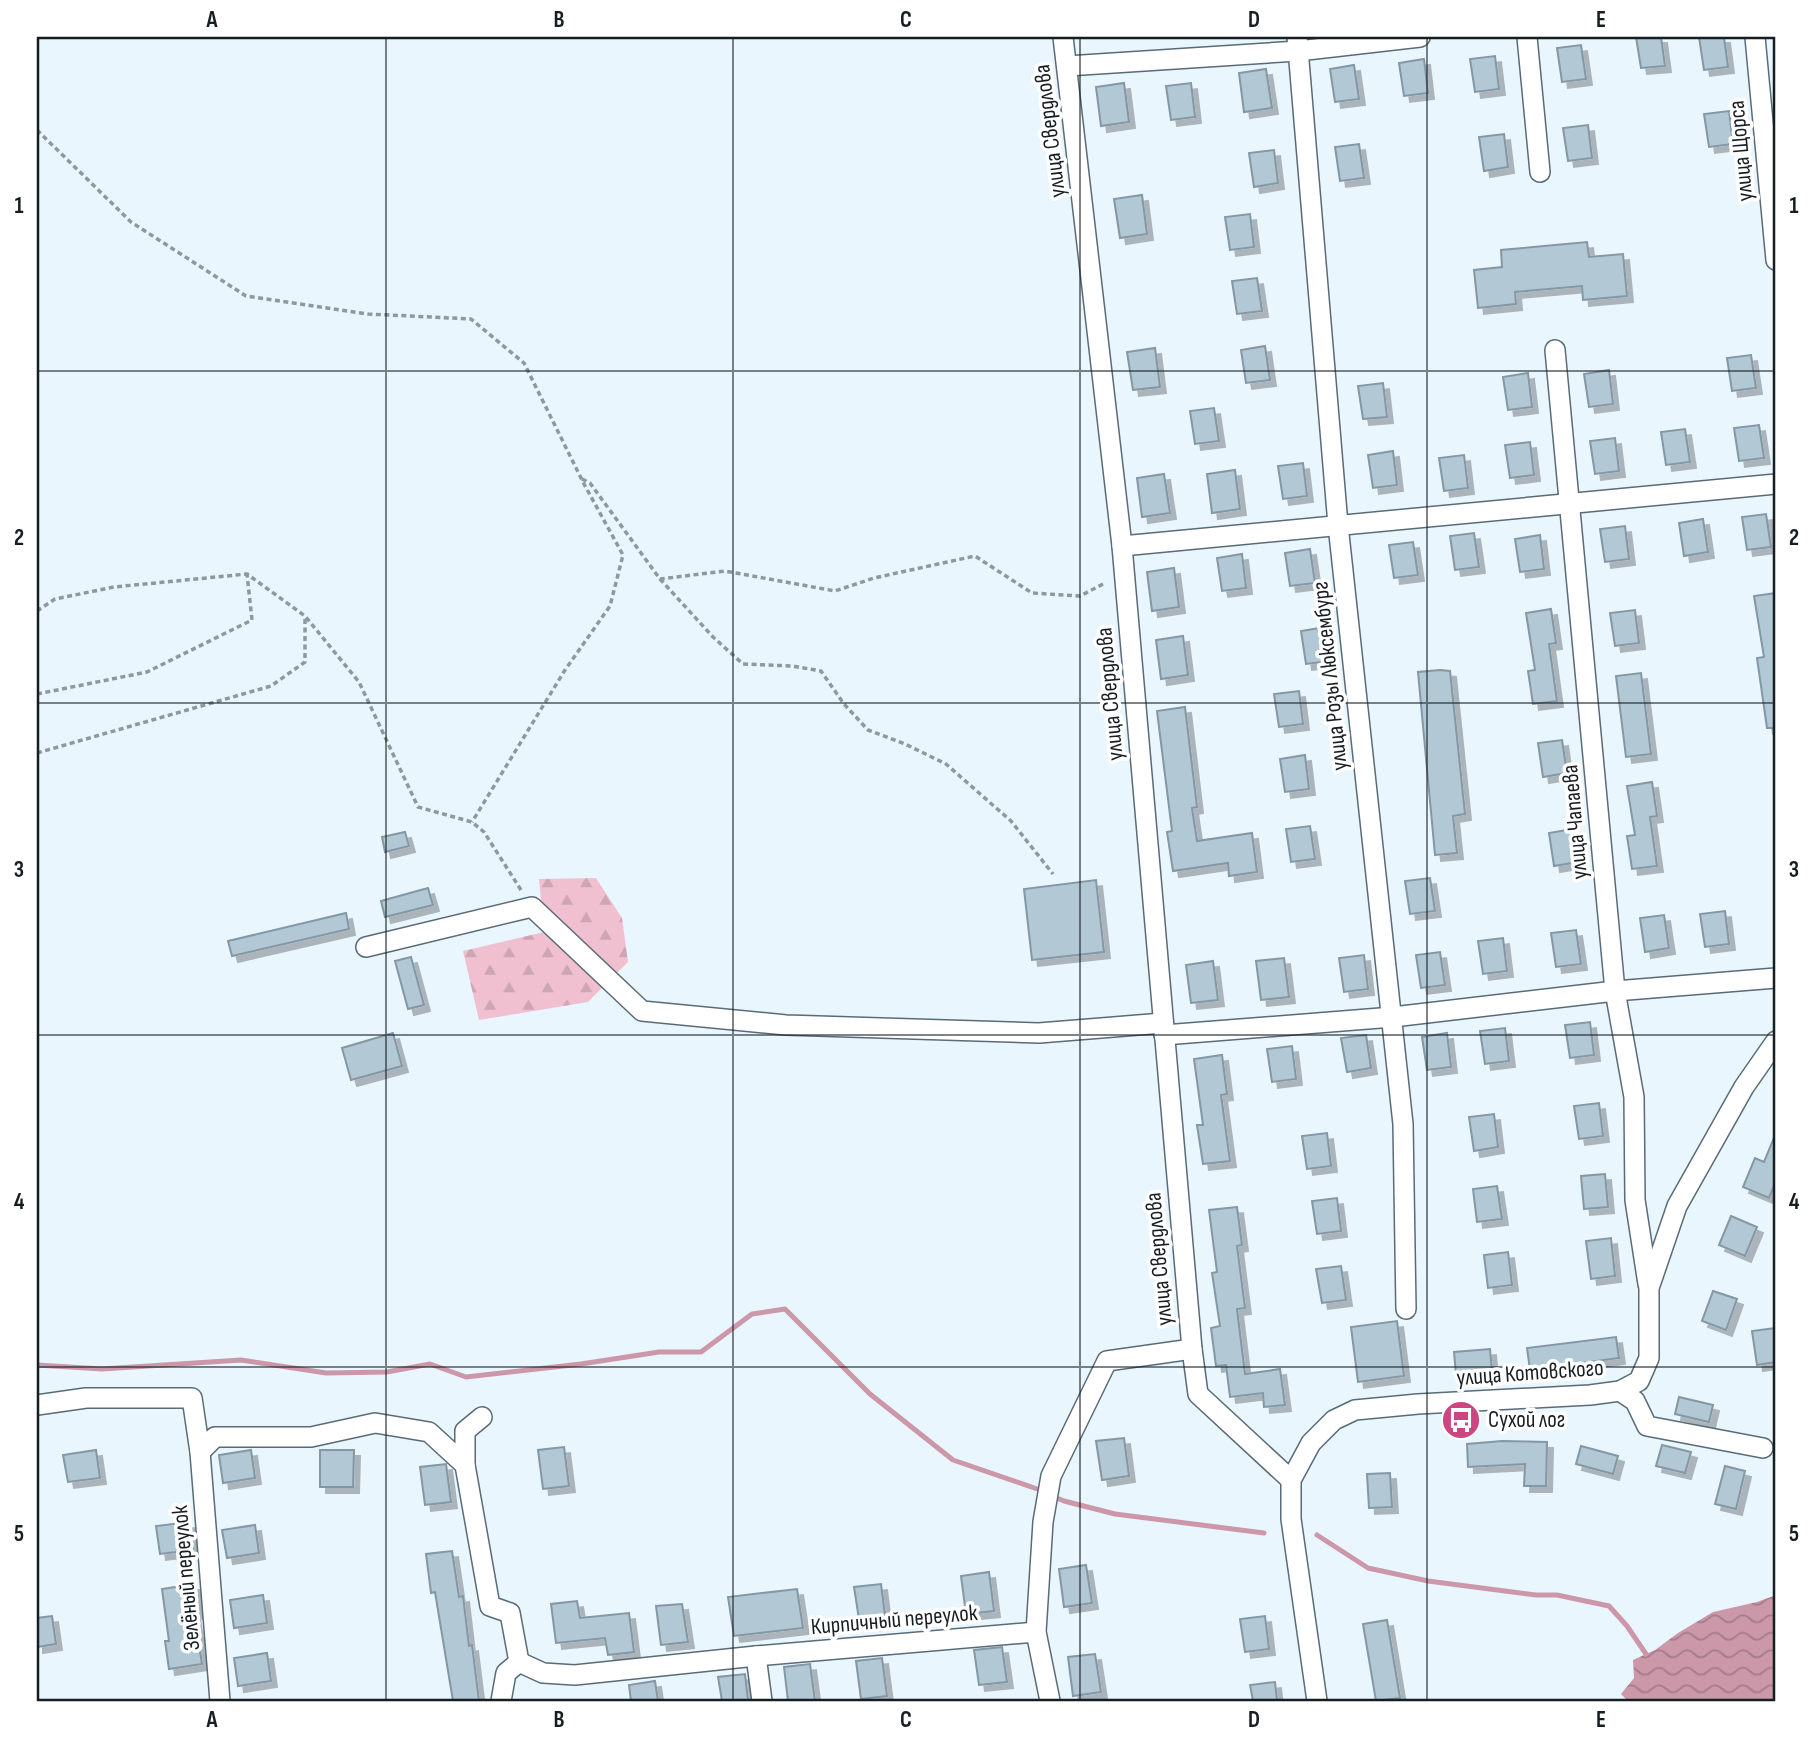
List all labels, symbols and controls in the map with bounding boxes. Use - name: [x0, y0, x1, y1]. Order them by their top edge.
- text: A: [206, 6, 219, 34]
- text: B: [554, 6, 565, 34]
- text: C: [900, 6, 912, 34]
- text: D: [1248, 6, 1260, 34]
- text: E: [1596, 6, 1606, 34]
- street label: улица Свердлова: [1028, 63, 1072, 199]
- street label: улица Щорса: [1723, 99, 1759, 203]
- text: 1: [14, 192, 24, 220]
- text: 1: [1789, 192, 1799, 220]
- text: 2: [14, 524, 24, 552]
- text: 2: [1789, 524, 1799, 552]
- street label: улица Розы Люксембург: [1306, 580, 1354, 772]
- street label: улица Свердлова: [1090, 626, 1130, 762]
- street label: улица Чапаева: [1556, 764, 1594, 880]
- text: 3: [14, 856, 24, 884]
- text: 3: [1789, 856, 1799, 884]
- text: 4: [14, 1188, 25, 1216]
- text: 4: [1789, 1188, 1800, 1216]
- street label: улица Свердлова: [1139, 1191, 1179, 1327]
- street label: улица Котовского: [1456, 1354, 1604, 1392]
- bus stop icon: Сухой лог: [1440, 1399, 1482, 1441]
- place label: Сухой лог: [1488, 1406, 1565, 1434]
- street label: Зелёный переулок: [166, 1504, 206, 1652]
- text: 5: [14, 1520, 24, 1548]
- text: 5: [1789, 1520, 1799, 1548]
- street label: Кирпичный переулок: [810, 1599, 979, 1641]
- text: A: [206, 1706, 219, 1734]
- text: B: [554, 1706, 565, 1734]
- text: C: [900, 1706, 912, 1734]
- text: D: [1248, 1706, 1260, 1734]
- text: E: [1596, 1706, 1606, 1734]

